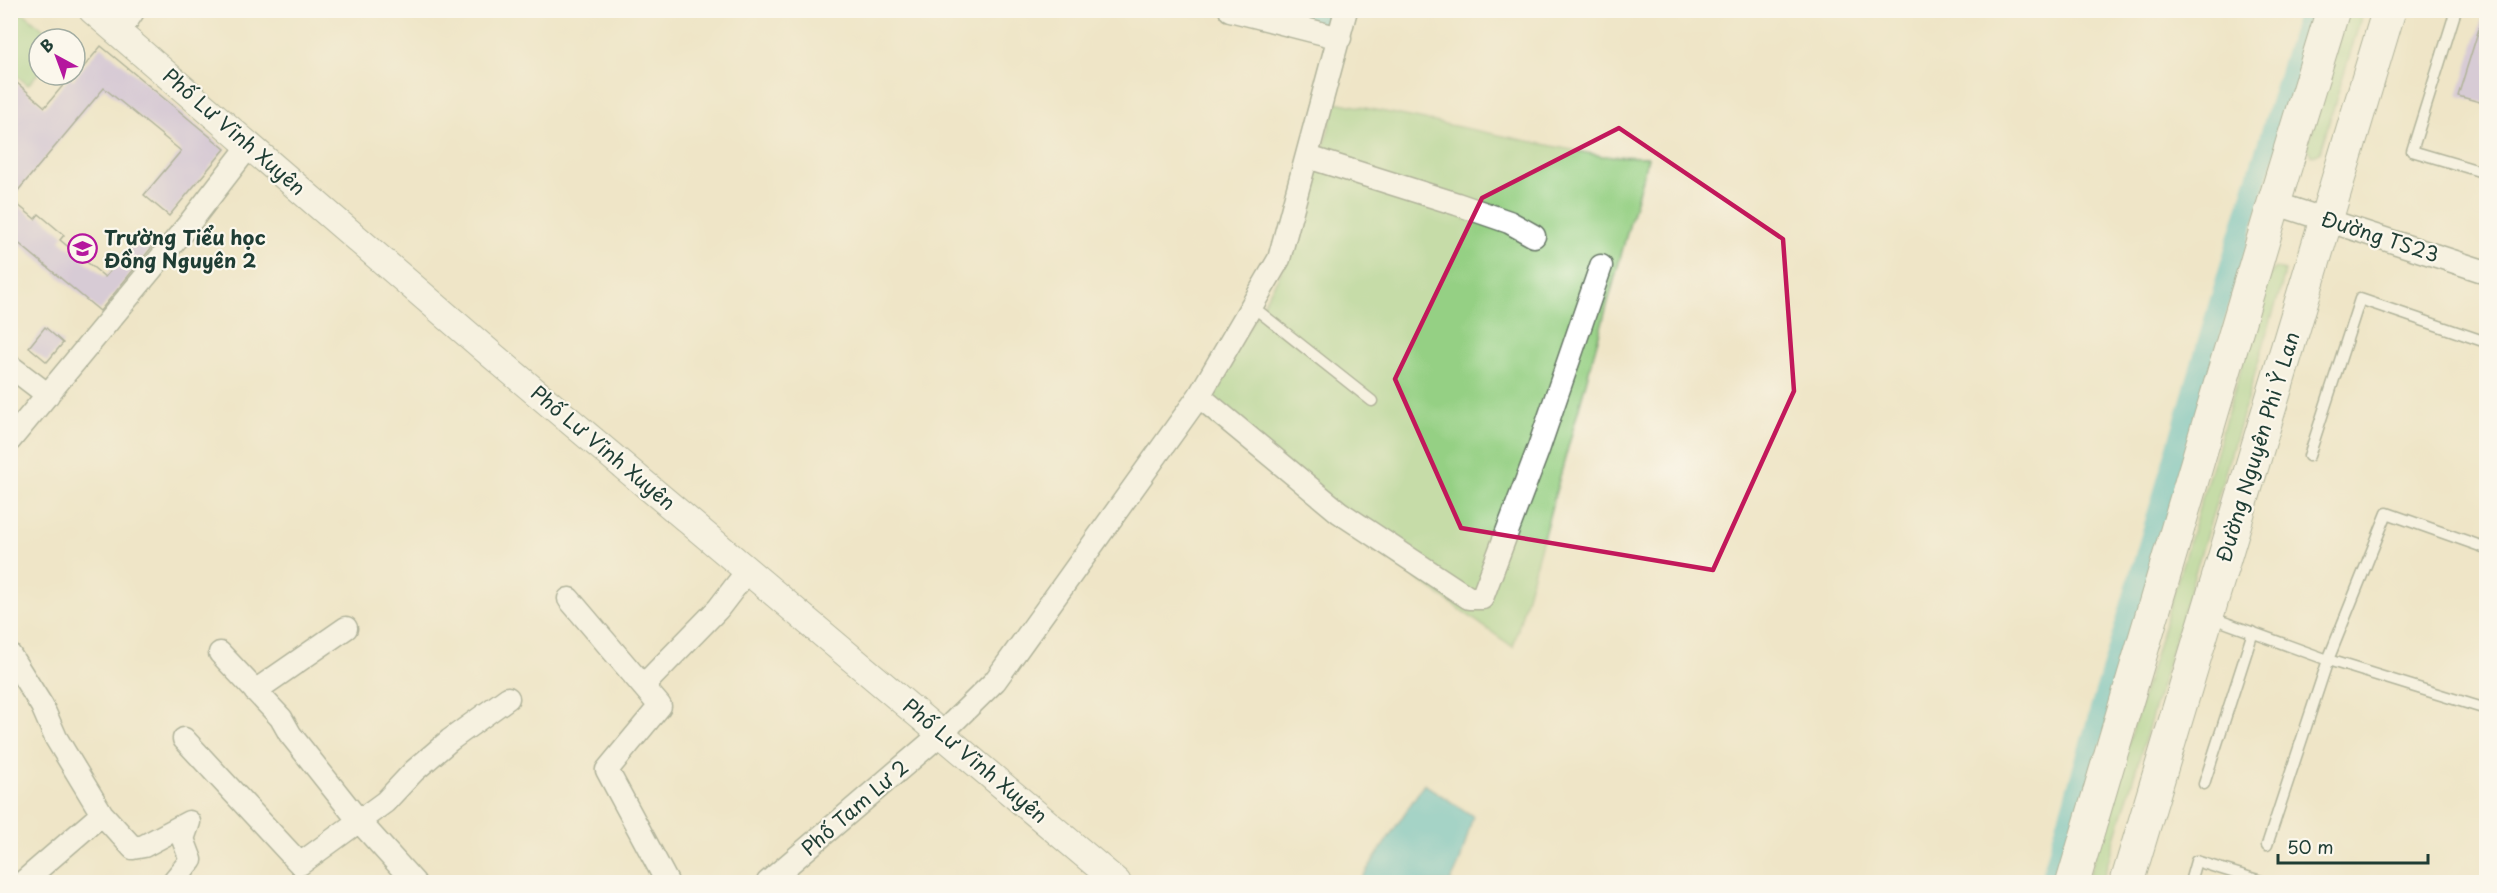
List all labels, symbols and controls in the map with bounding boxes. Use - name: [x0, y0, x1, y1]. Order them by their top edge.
- north arrow: [27, 27, 87, 87]
- text: B: [34, 32, 59, 58]
- street label: Phố Lư Vĩnh Xuyên: [157, 61, 313, 202]
- street label: Đường TS23: [2318, 203, 2443, 269]
- place label: Trường Tiểu học Đồng Nguyên 2: [104, 222, 266, 275]
- school or university icon: Trường Tiểu học Đồng Nguyên 2: [67, 233, 99, 265]
- street label: Đường Nguyên Phi Ỷ Lan: [2208, 328, 2306, 566]
- street label: Phố Lư Vĩnh Xuyên: [525, 378, 682, 517]
- street label: Phố Lư Vĩnh Xuyên: [897, 691, 1054, 830]
- street label: Phố Tam Lư 2: [794, 752, 915, 862]
- scale bar: [2278, 827, 2428, 865]
- text: 50 m: [2287, 833, 2334, 860]

